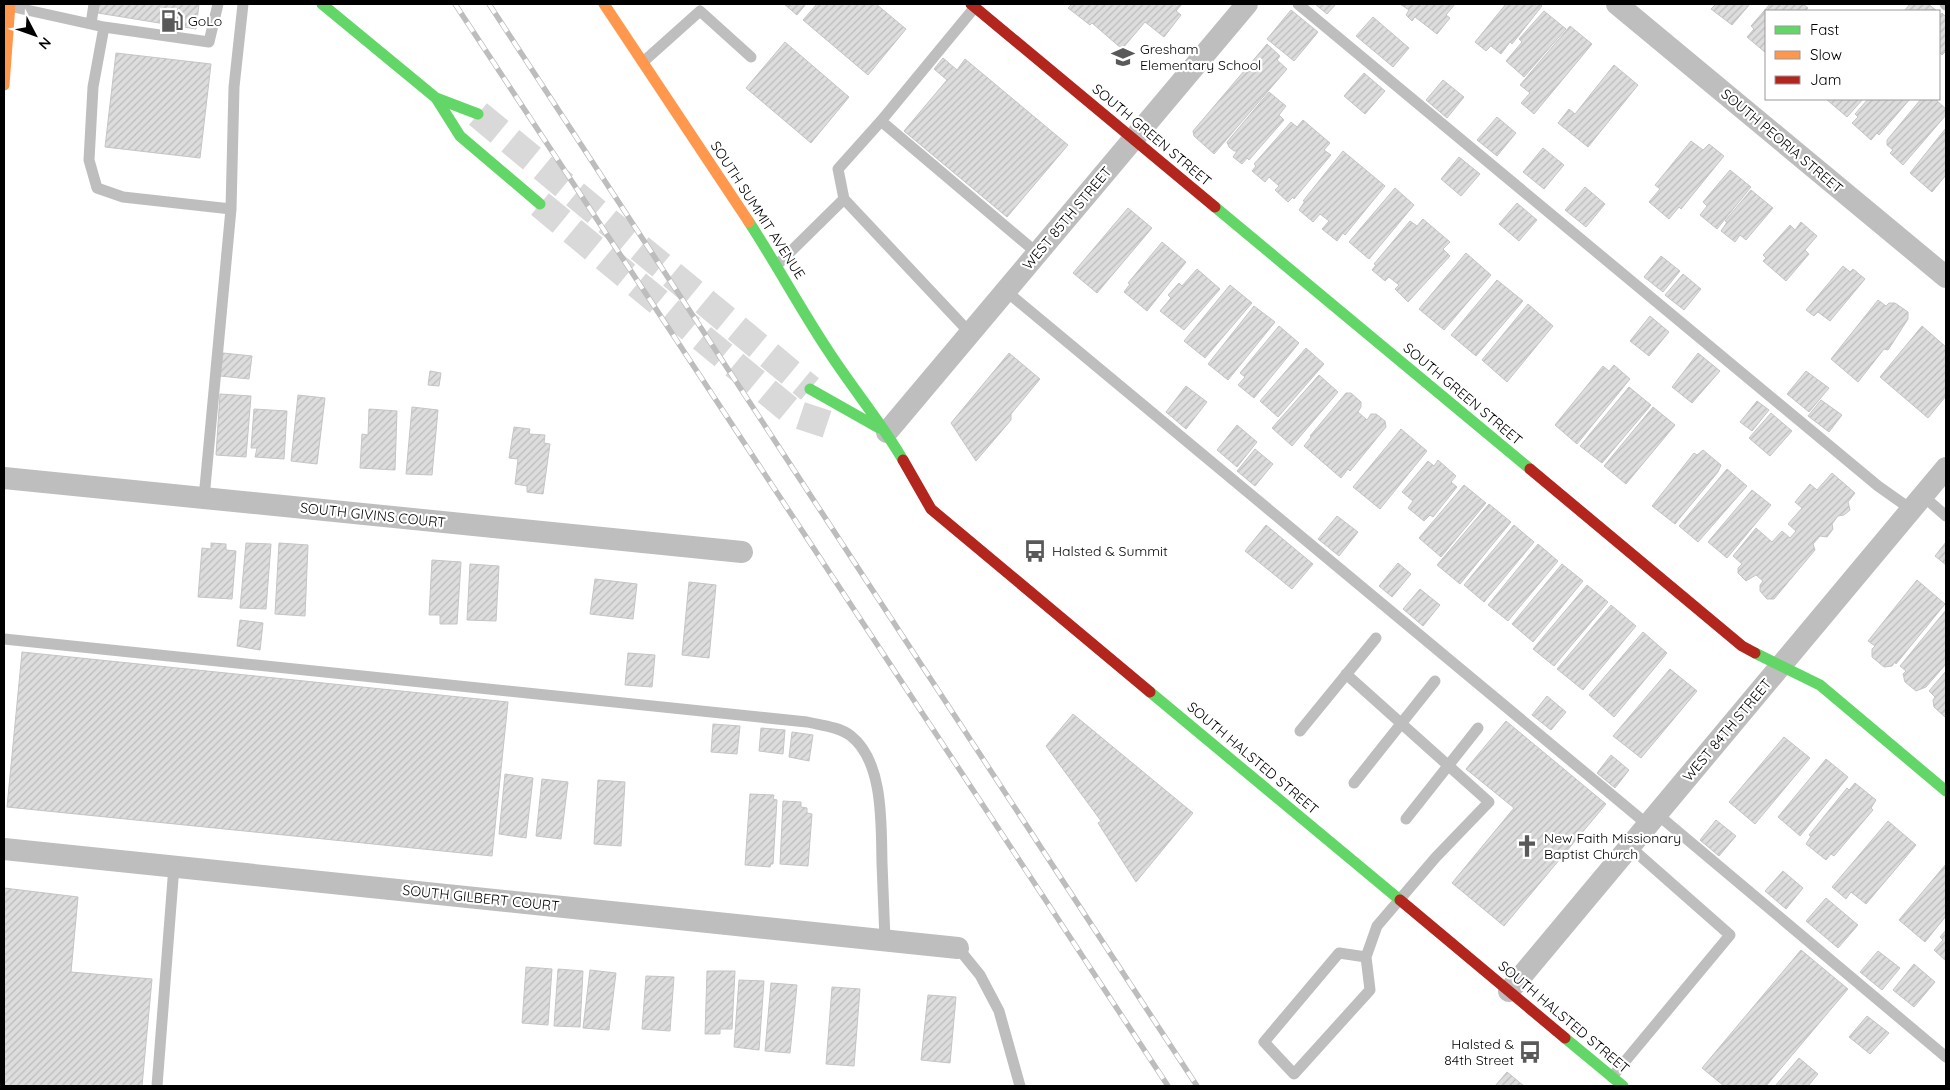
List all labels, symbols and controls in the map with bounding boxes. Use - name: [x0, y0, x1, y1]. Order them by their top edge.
- fuel station icon: GoLo: [159, 8, 185, 34]
- north arrow: [10, 10, 60, 60]
- legend: [1765, 10, 1940, 100]
- place label: GoLo: [188, 12, 222, 30]
- text: Fast: [1810, 20, 1839, 39]
- text: N: [35, 34, 55, 53]
- place label: Gresham Elementary School: [1140, 40, 1261, 74]
- school or university icon: Gresham Elementary School: [1110, 44, 1136, 70]
- text: Slow: [1810, 45, 1842, 64]
- text: Jam: [1810, 70, 1841, 89]
- street label: SOUTH GREEN STREET: [1089, 80, 1215, 190]
- street label: SOUTH PEORIA STREET: [1717, 85, 1847, 197]
- street label: SOUTH SUMMIT AVENUE: [707, 138, 809, 282]
- street label: WEST 85TH STREET: [1019, 163, 1115, 273]
- street label: SOUTH GREEN STREET: [1400, 339, 1526, 449]
- street label: SOUTH GIVINS COURT: [299, 498, 447, 532]
- bus stop icon: Halsted & Summit: [1022, 538, 1048, 564]
- place label: Halsted & Summit: [1052, 542, 1168, 560]
- street label: WEST 84TH STREET: [1679, 675, 1775, 785]
- street label: SOUTH HALSTED STREET: [1184, 698, 1322, 818]
- place label: New Faith Missionary Baptist Church: [1544, 829, 1681, 863]
- church icon: New Faith Missionary Baptist Church: [1514, 833, 1540, 859]
- street label: SOUTH GILBERT COURT: [402, 881, 560, 915]
- street label: SOUTH HALSTED STREET: [1495, 957, 1633, 1077]
- place label: Halsted & 84th Street: [1444, 1035, 1514, 1069]
- bus stop icon: Halsted & 84th Street: [1517, 1039, 1543, 1065]

